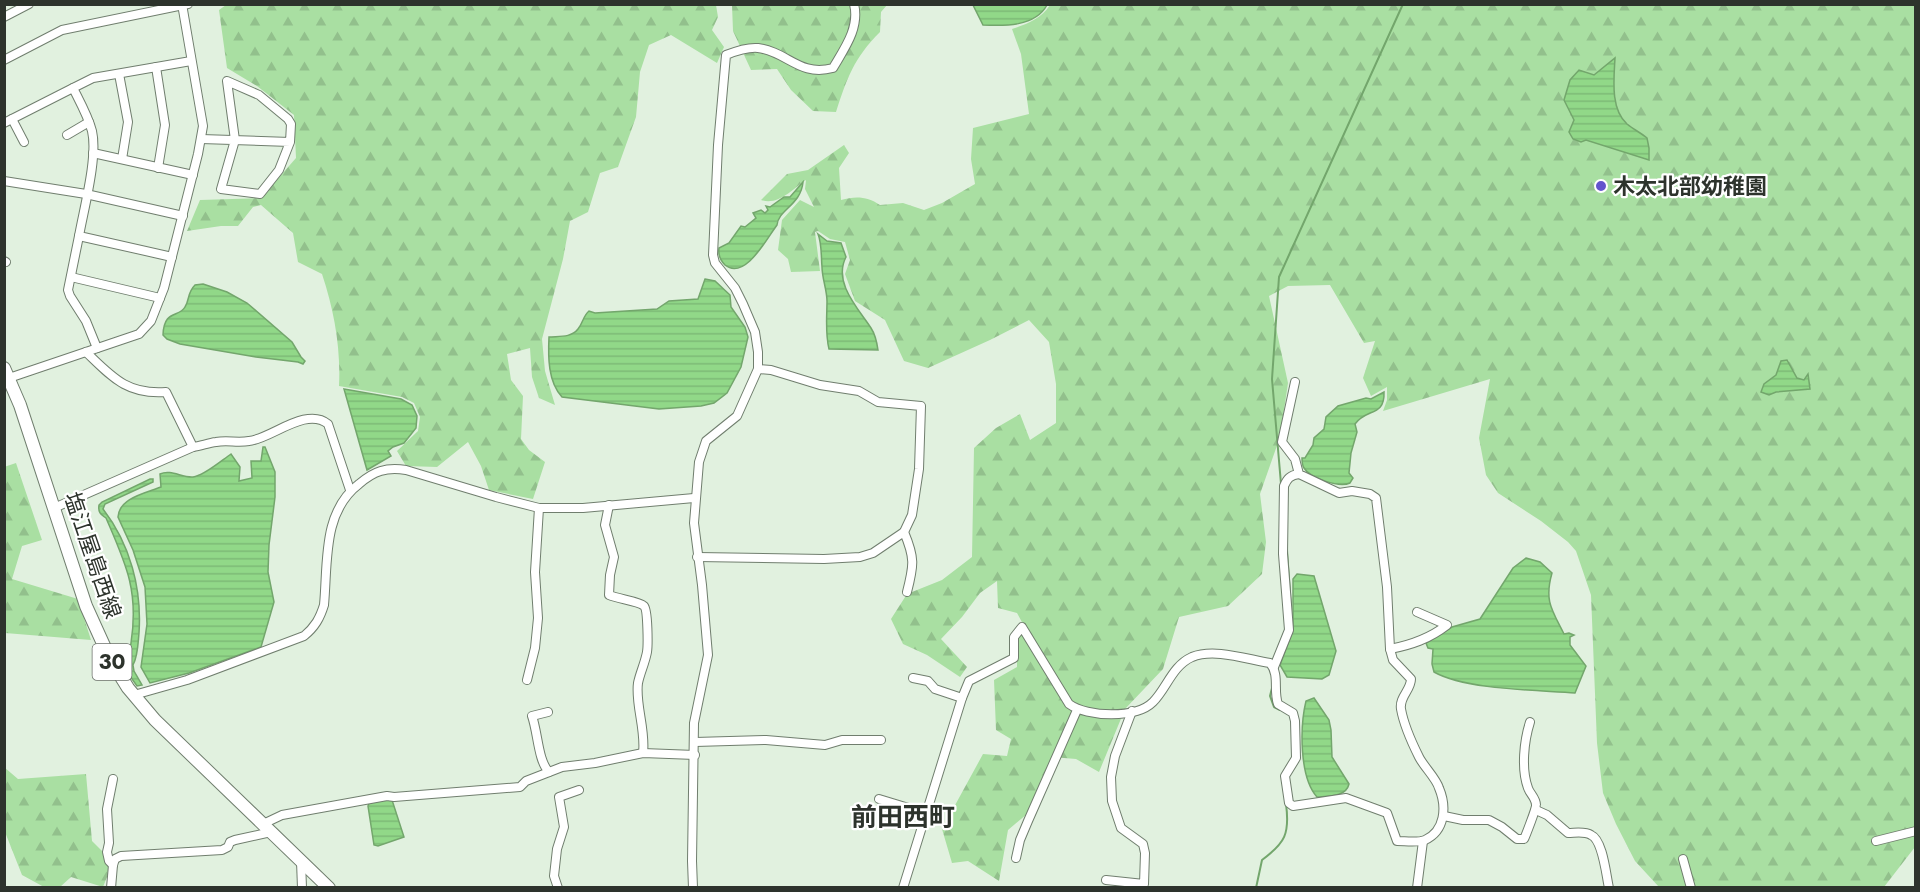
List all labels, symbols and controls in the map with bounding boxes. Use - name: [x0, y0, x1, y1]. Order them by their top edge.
- place label: 木太北部幼稚園: [1613, 170, 1767, 202]
- marker: 木太北部幼稚園: [1594, 179, 1608, 193]
- street label: 塩江屋島西線: [56, 487, 130, 623]
- road number: 30: [92, 644, 132, 680]
- district label: 前田西町: [851, 798, 955, 836]

